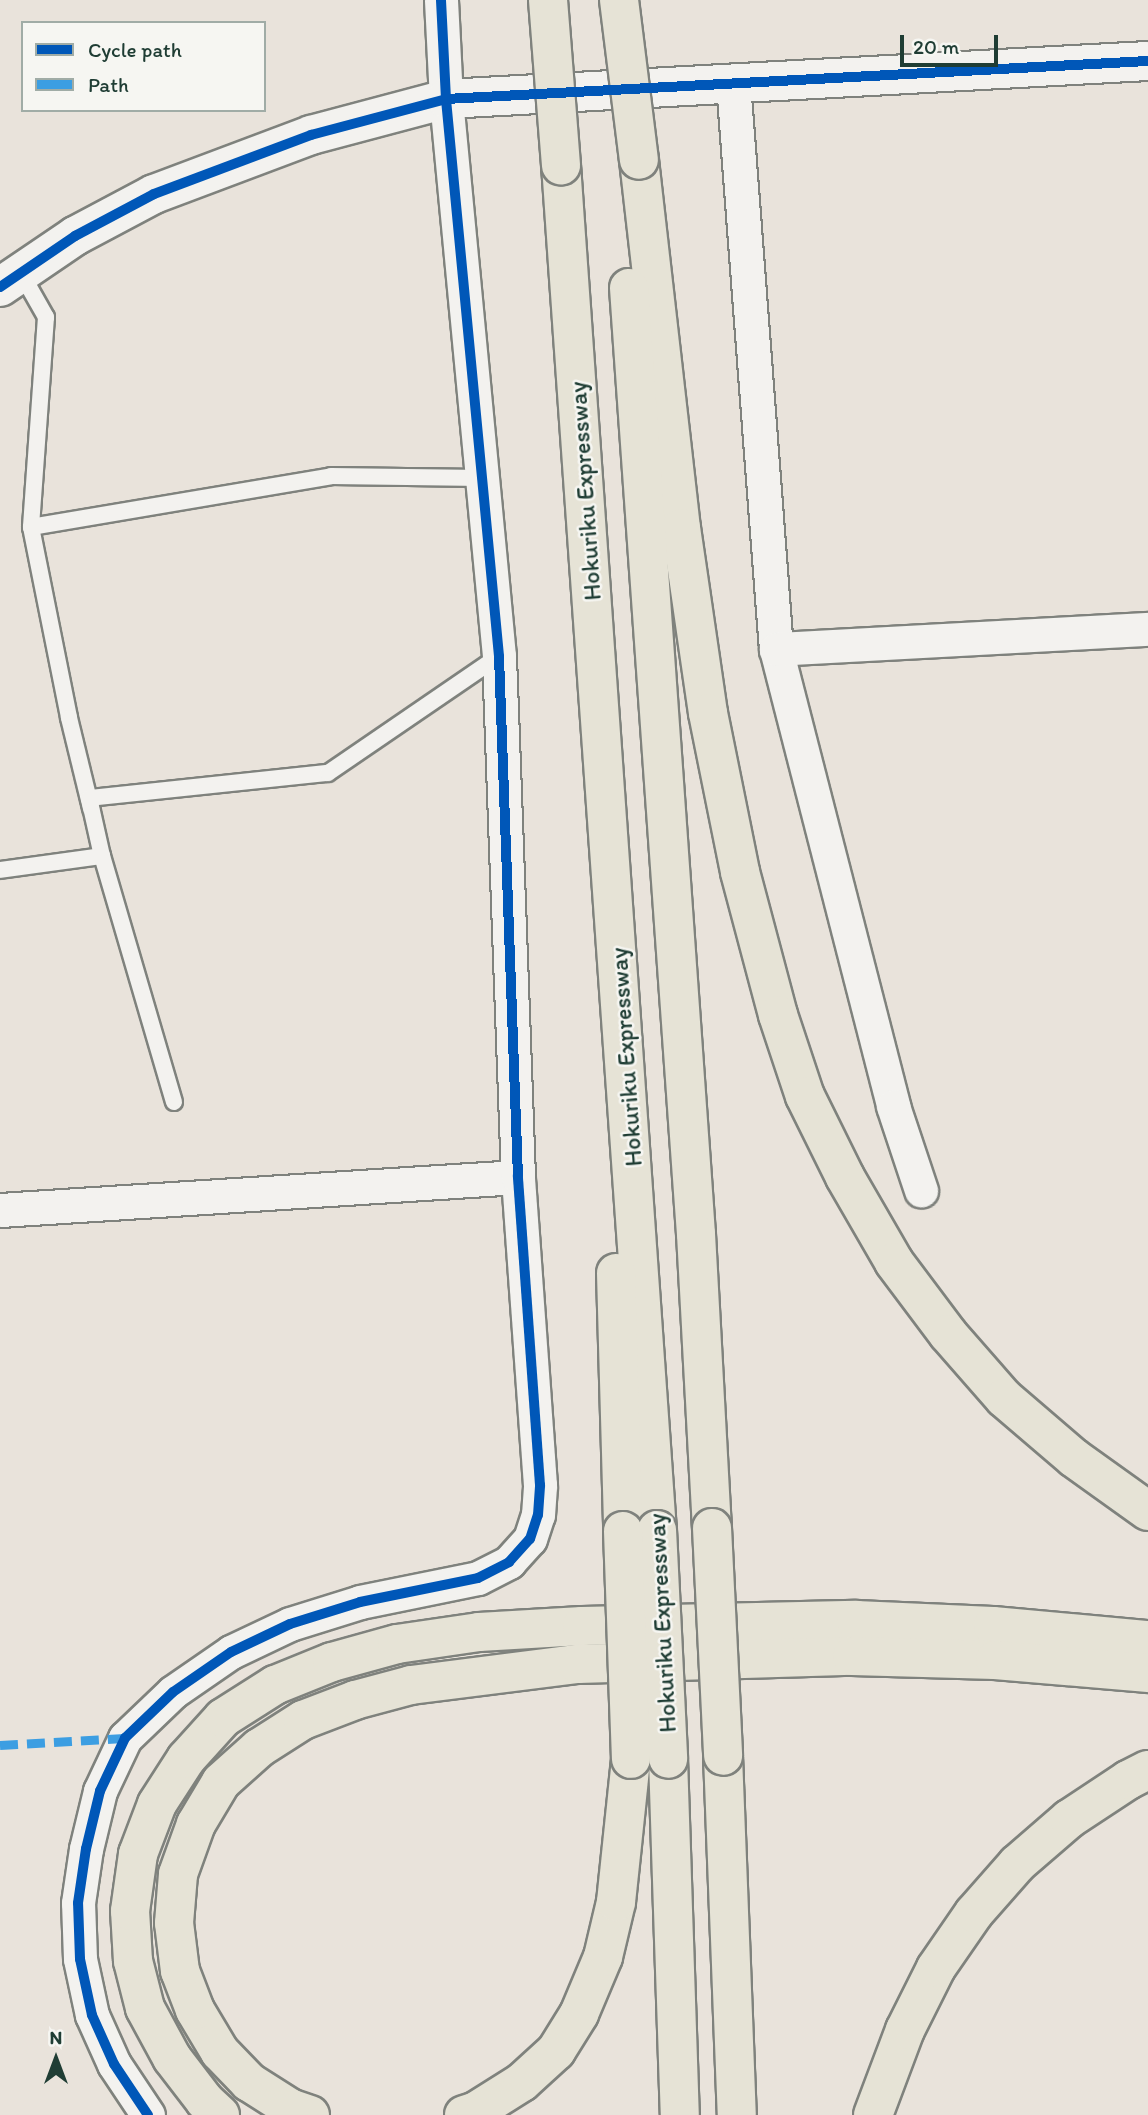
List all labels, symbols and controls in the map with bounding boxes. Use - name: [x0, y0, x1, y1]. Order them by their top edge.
- legend: [21, 21, 266, 112]
- scale bar: [903, 21, 1001, 65]
- text: 20 m: [913, 34, 959, 59]
- text: Cycle path: [88, 37, 182, 62]
- text: Path: [88, 72, 129, 97]
- street label: Hokuriku Expressway: [563, 381, 607, 601]
- street label: Hokuriku Expressway: [604, 947, 648, 1167]
- street label: Hokuriku Expressway: [642, 1513, 682, 1733]
- north arrow: [21, 2024, 91, 2094]
- text: N: [50, 2026, 62, 2049]

